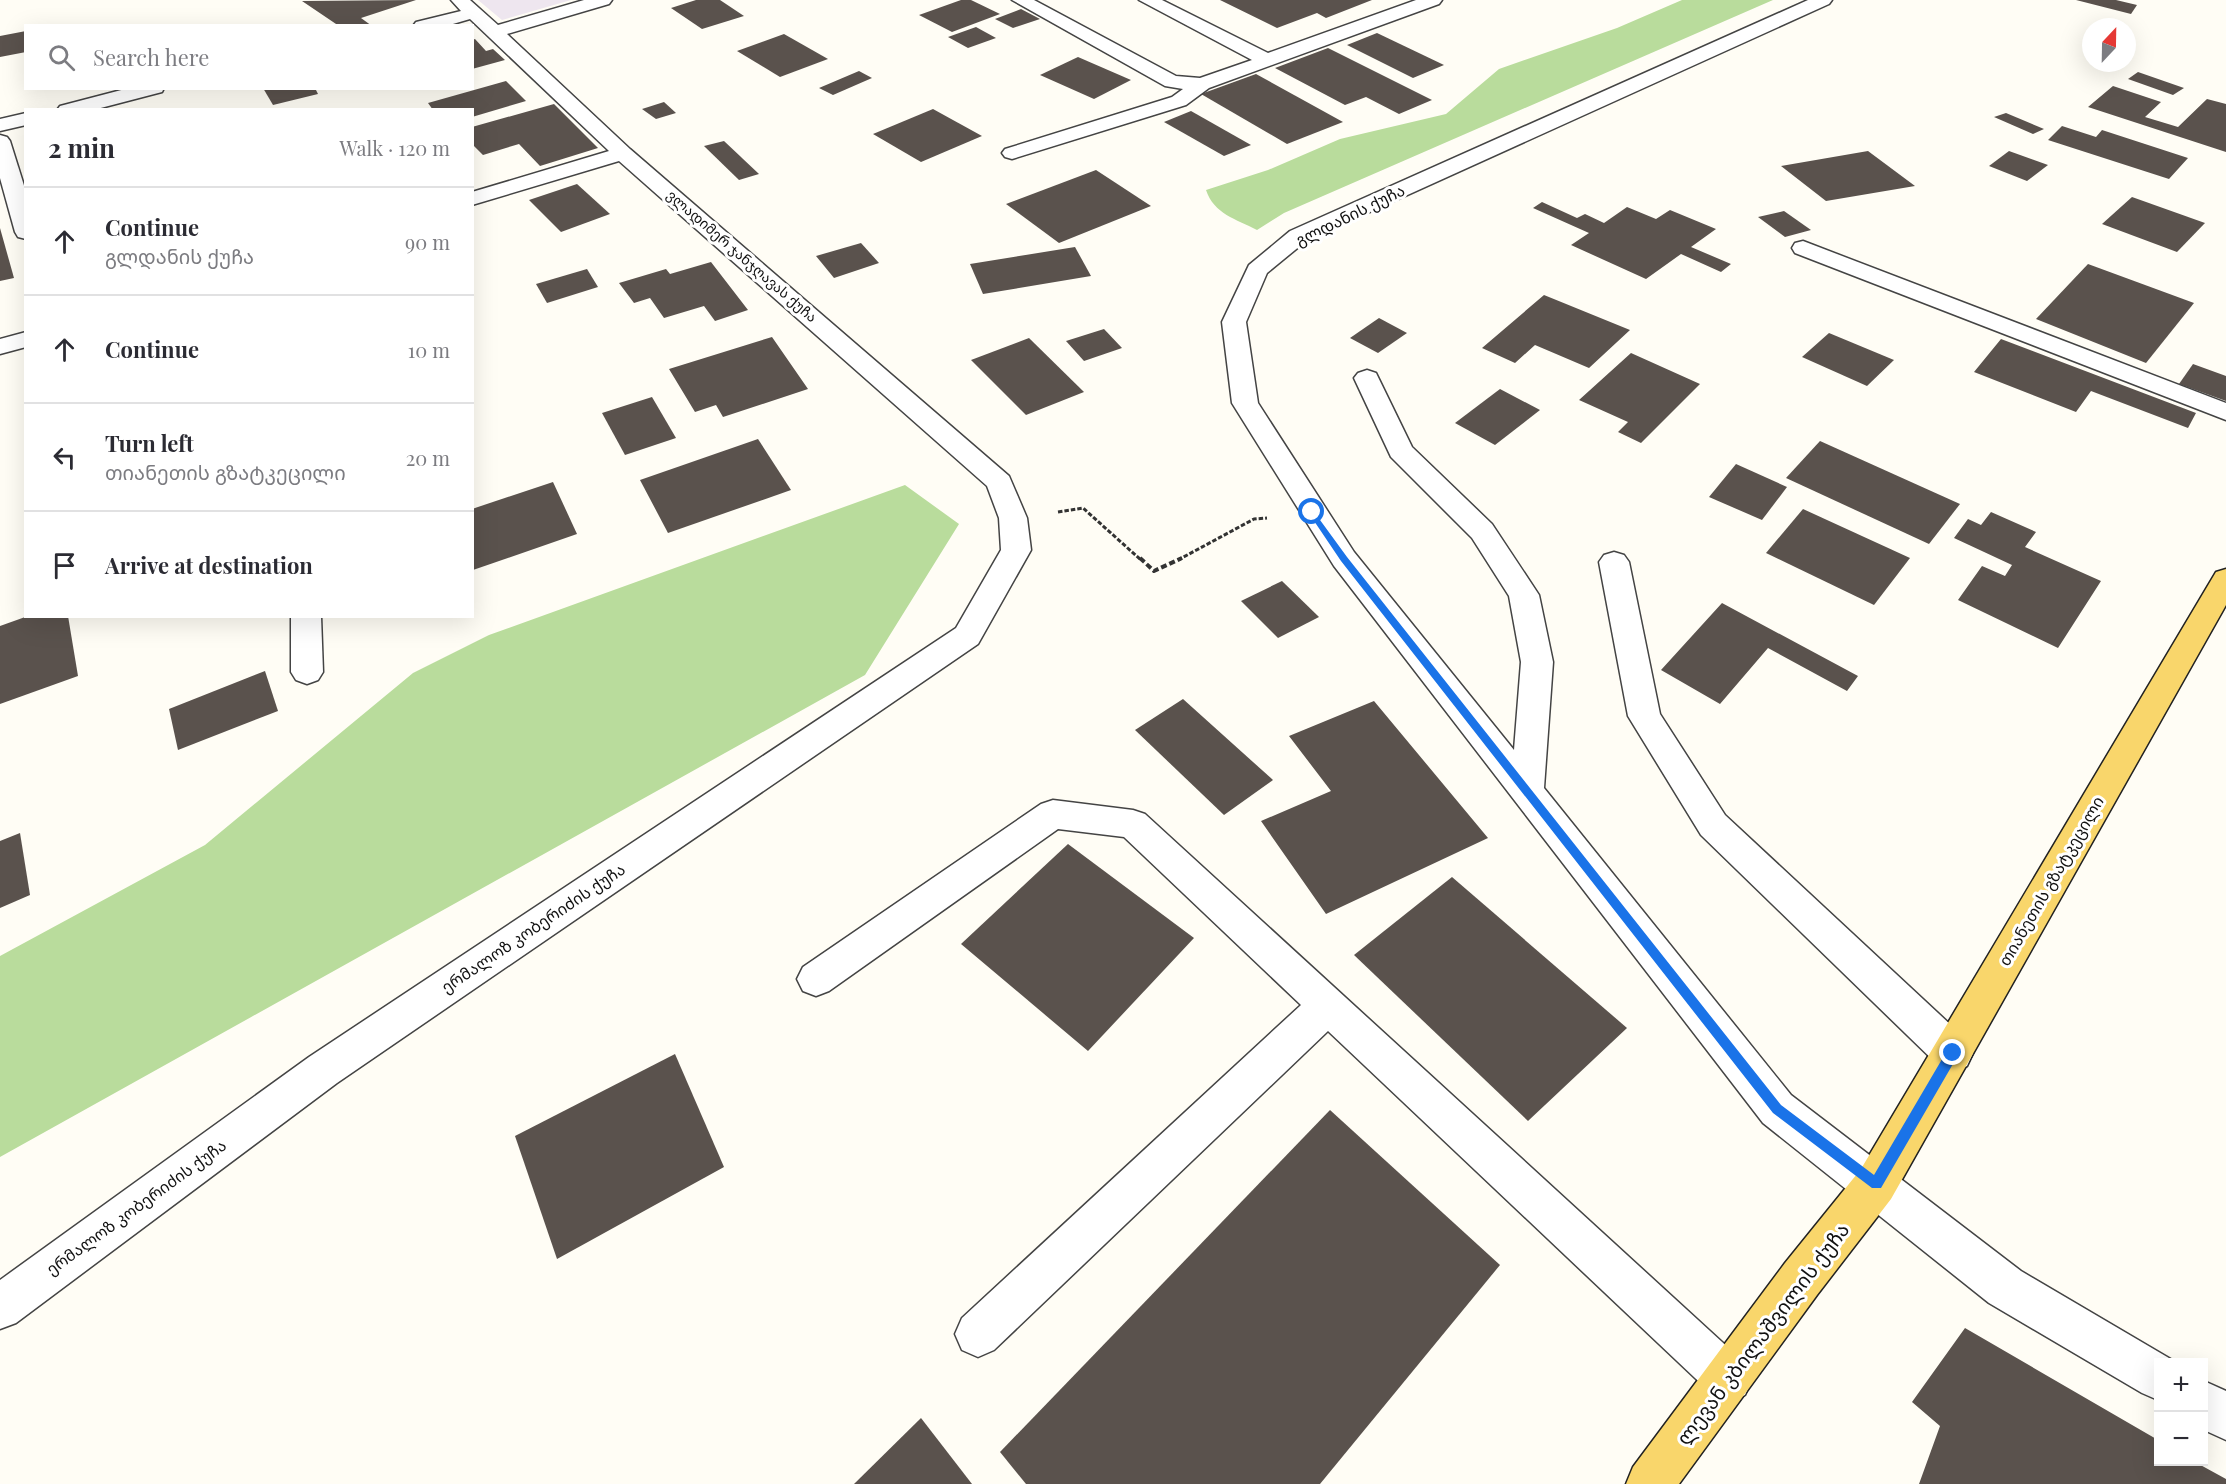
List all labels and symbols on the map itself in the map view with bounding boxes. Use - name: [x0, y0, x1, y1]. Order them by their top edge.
- north arrow: [2082, 18, 2136, 72]
- street label: გლდანის ქუჩა: [1292, 179, 1408, 251]
- street label: ვლადიმერ ჯანჯღავას ქუჩა: [663, 185, 821, 326]
- route start: [1298, 498, 1324, 524]
- street label: თიანეთის გზატკეცილი: [1993, 792, 2109, 970]
- street label: ერმალოზ კობერიძის ქუჩა: [437, 858, 629, 998]
- route end: [1939, 1039, 1965, 1065]
- street label: ერმალოზ კობერიძის ქუჩა: [42, 1134, 230, 1280]
- street label: ლევან კბილაშვილის ქუჩა: [1669, 1216, 1855, 1450]

